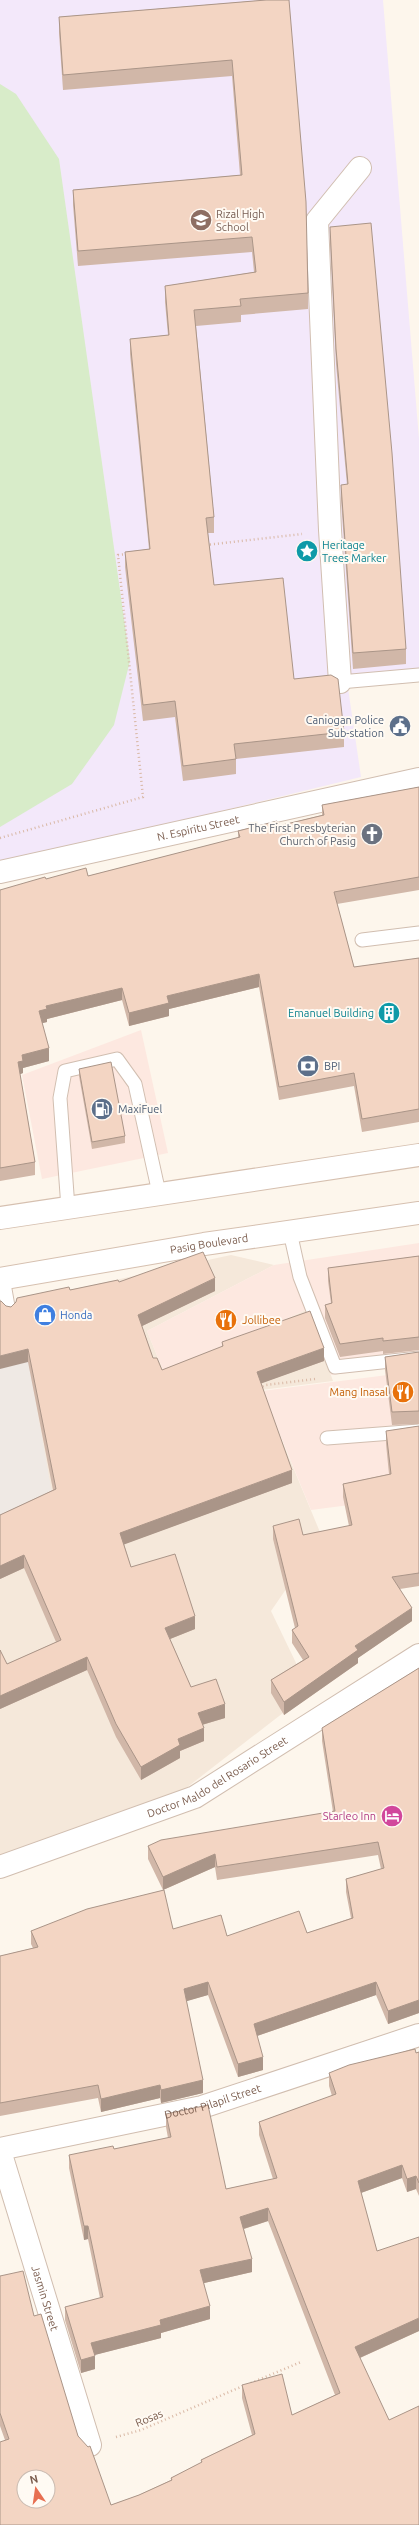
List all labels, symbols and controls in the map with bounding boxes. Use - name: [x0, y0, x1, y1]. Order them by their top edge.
- school or university icon: Rizal High School: [188, 207, 214, 233]
- place label: Rizal High School: [216, 208, 265, 233]
- place icon: Heritage Trees Marker: [294, 538, 320, 564]
- place label: Heritage Trees Marker: [322, 539, 387, 564]
- public building icon: Caniogan Police Sub-station: [387, 713, 413, 739]
- place label: Caniogan Police Sub-station: [306, 714, 384, 739]
- street label: N. Espiritu Street: [156, 813, 241, 843]
- church icon: The First Presbyterian Church of Pasig: [359, 821, 385, 847]
- place label: The First Presbyterian Church of Pasig: [248, 822, 356, 847]
- building icon: Emanuel Building: [376, 1000, 402, 1026]
- place label: Emanuel Building: [288, 1007, 374, 1019]
- bank icon: BPI: [295, 1053, 321, 1079]
- place label: BPI: [324, 1060, 340, 1072]
- fuel station icon: MaxiFuel: [89, 1096, 115, 1122]
- place label: MaxiFuel: [118, 1103, 162, 1115]
- street label: Pasig Boulevard: [169, 1232, 249, 1256]
- shop icon: Honda: [32, 1302, 58, 1328]
- restaurant icon: Jollibee: [213, 1307, 239, 1333]
- place label: Honda: [60, 1309, 92, 1321]
- place label: Jollibee: [242, 1314, 281, 1326]
- restaurant icon: Mang Inasal: [390, 1379, 416, 1405]
- place label: Mang Inasal: [330, 1386, 388, 1398]
- street label: Doctor Maldo del Rosario Street: [145, 1734, 290, 1820]
- hotel icon: Starleo Inn: [379, 1803, 405, 1829]
- place label: Starleo Inn: [323, 1810, 376, 1822]
- street label: Doctor Pilapil Street: [163, 2082, 263, 2121]
- street label: Jasmin Street: [29, 2264, 61, 2333]
- street label: Rosas: [134, 2407, 165, 2429]
- north arrow: [16, 2469, 56, 2509]
- text: N: [28, 2472, 39, 2486]

